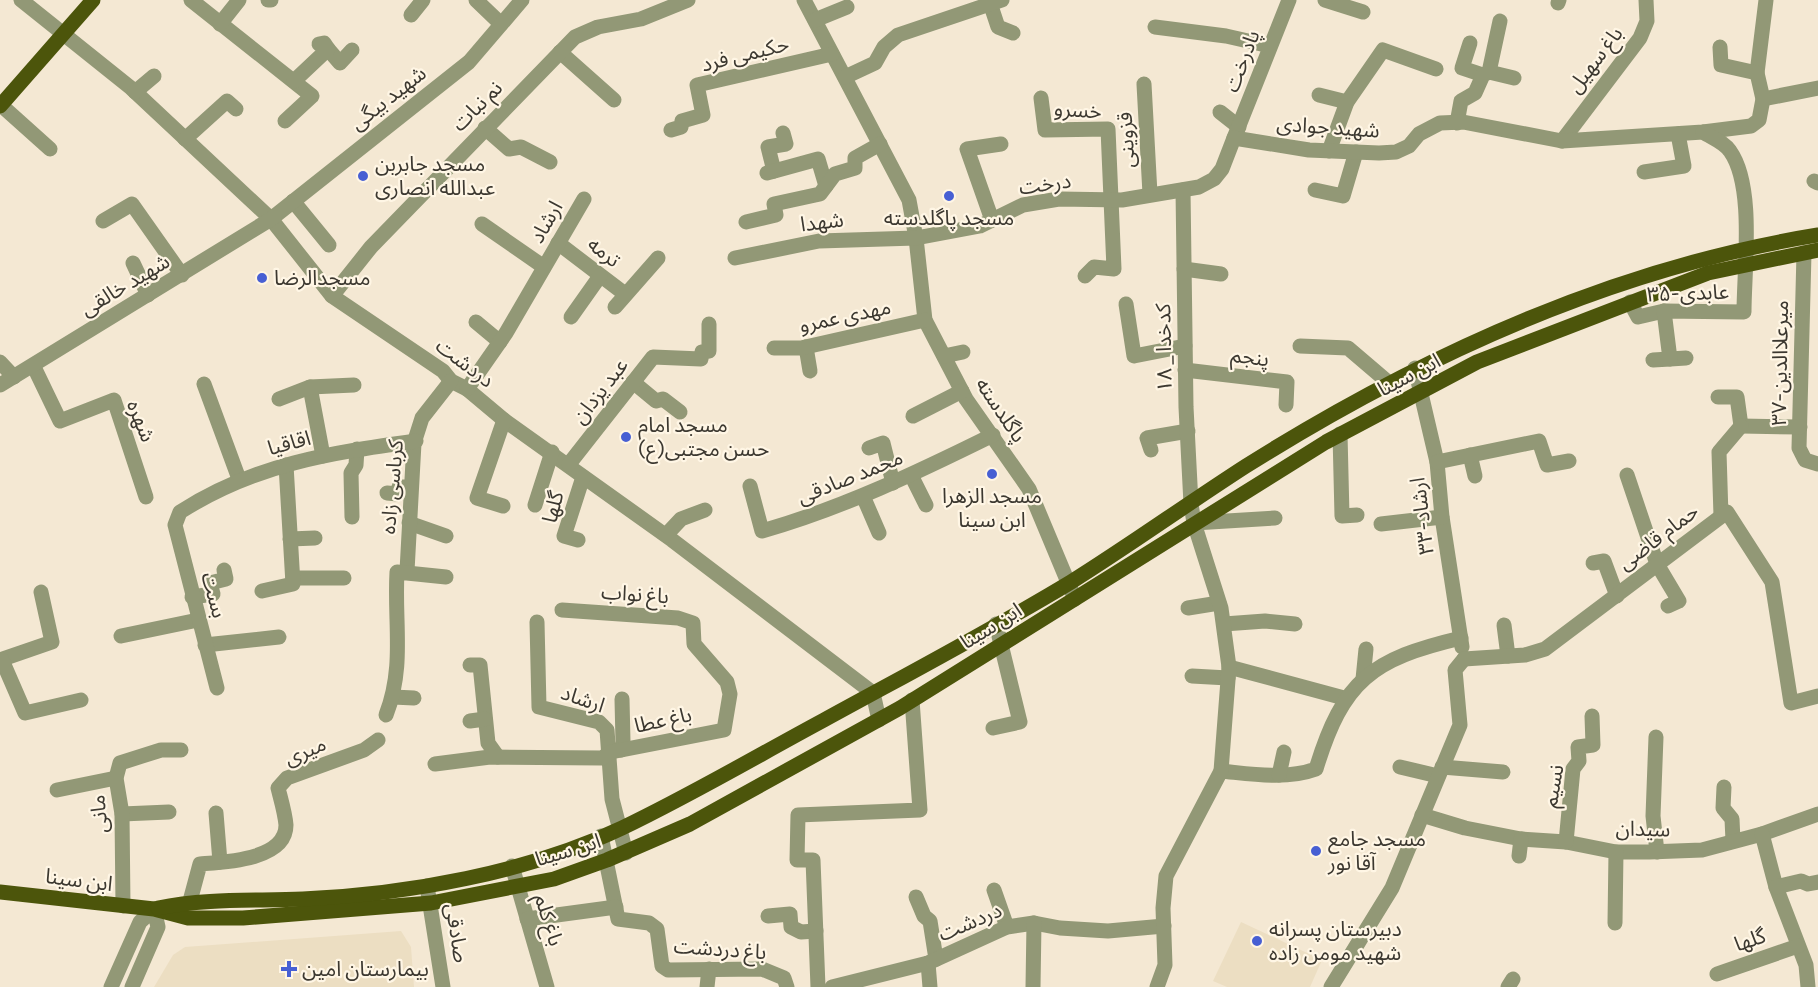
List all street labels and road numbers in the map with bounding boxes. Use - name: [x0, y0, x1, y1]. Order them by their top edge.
- street label: باغ سهیل: [1561, 21, 1630, 100]
- street label: پادرخت: [1217, 26, 1266, 96]
- street label: حکیمی فرد: [698, 30, 791, 76]
- street label: شهید بیگی: [344, 59, 431, 135]
- street label: نم نبات: [445, 74, 509, 138]
- street label: خسرو: [1053, 94, 1103, 124]
- street label: شهید جوادی: [1276, 109, 1381, 143]
- street label: قزوینی: [1111, 111, 1139, 169]
- street label: درخت: [1017, 167, 1073, 200]
- street label: ارشاد: [523, 196, 568, 247]
- street label: شهدا: [799, 205, 845, 237]
- street label: ترمه: [583, 230, 626, 272]
- street label: شهید خالقی: [75, 247, 174, 321]
- street label: ۳۵-عابدی: [1646, 278, 1730, 306]
- street label: مهدی عمرو: [796, 293, 893, 337]
- street label: ۳۷-میرعلاالدین: [1765, 300, 1793, 426]
- street label: ۱۸ _ کدخدا: [1149, 303, 1176, 393]
- street label: دردشت: [431, 332, 500, 393]
- street label: پنجم: [1229, 341, 1271, 374]
- street label: ابن سینا: [1373, 347, 1444, 401]
- street label: عبد یزدان: [565, 352, 633, 428]
- street label: پاگلدسته: [970, 372, 1033, 448]
- street label: شهره: [122, 396, 162, 445]
- street label: اقاقیا: [264, 424, 313, 459]
- street label: کرباسی زاده: [374, 438, 408, 535]
- street label: محمد صادقی: [793, 443, 906, 509]
- street label: ۳۳-ارشاد: [1403, 476, 1439, 556]
- street label: گلها: [535, 488, 569, 525]
- street label: حمام قاضی: [1612, 497, 1705, 578]
- street label: بست: [197, 569, 234, 620]
- street label: باغ نواب: [600, 578, 670, 611]
- street label: ابن سینا: [955, 596, 1026, 654]
- street label: ارشاد: [558, 678, 609, 718]
- street label: باغ عطا: [632, 700, 694, 741]
- street label: میری: [280, 730, 330, 770]
- street label: نسیم: [1535, 762, 1572, 810]
- street label: مانی: [83, 794, 113, 834]
- street label: سیدان: [1615, 815, 1671, 841]
- street label: ابن سینا: [532, 827, 604, 871]
- street label: ابن سینا: [44, 862, 114, 896]
- street label: باغ کلم: [527, 890, 570, 950]
- street label: دردشت: [934, 896, 1005, 946]
- street label: صادقی: [440, 901, 476, 965]
- street label: گلها: [1730, 921, 1769, 957]
- street label: باغ دردشت: [673, 932, 767, 967]

